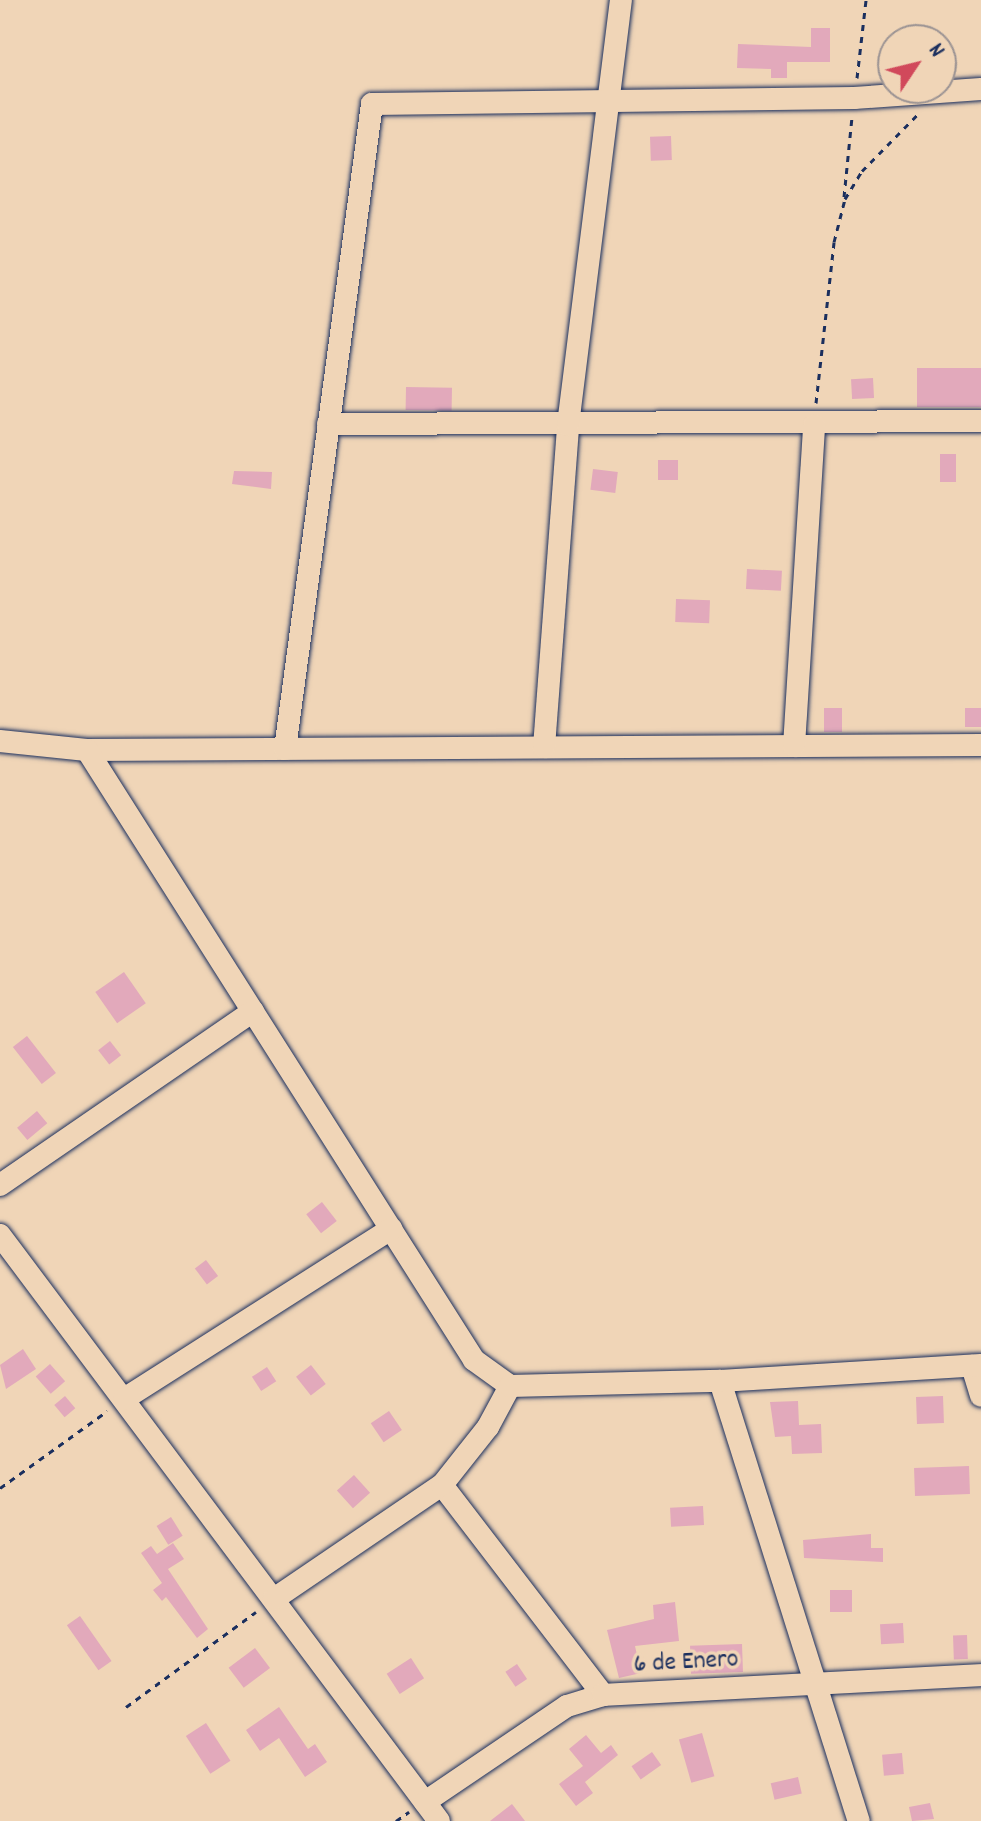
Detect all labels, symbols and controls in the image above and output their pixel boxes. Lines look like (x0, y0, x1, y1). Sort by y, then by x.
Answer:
north arrow (877, 24, 957, 104)
text: N (920, 38, 951, 64)
street label: 6 de Enero (633, 1645, 739, 1681)

